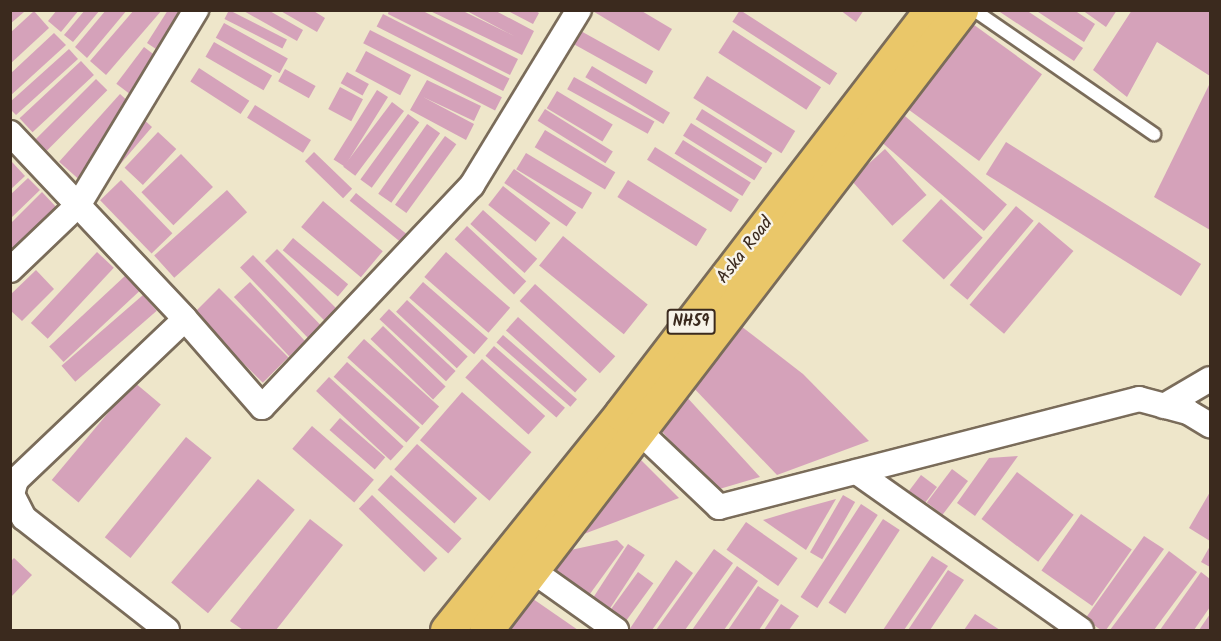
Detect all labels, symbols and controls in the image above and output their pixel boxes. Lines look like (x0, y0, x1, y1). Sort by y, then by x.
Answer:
street label: Aska Road (713, 213, 779, 289)
road number: NH59 (666, 309, 716, 335)

